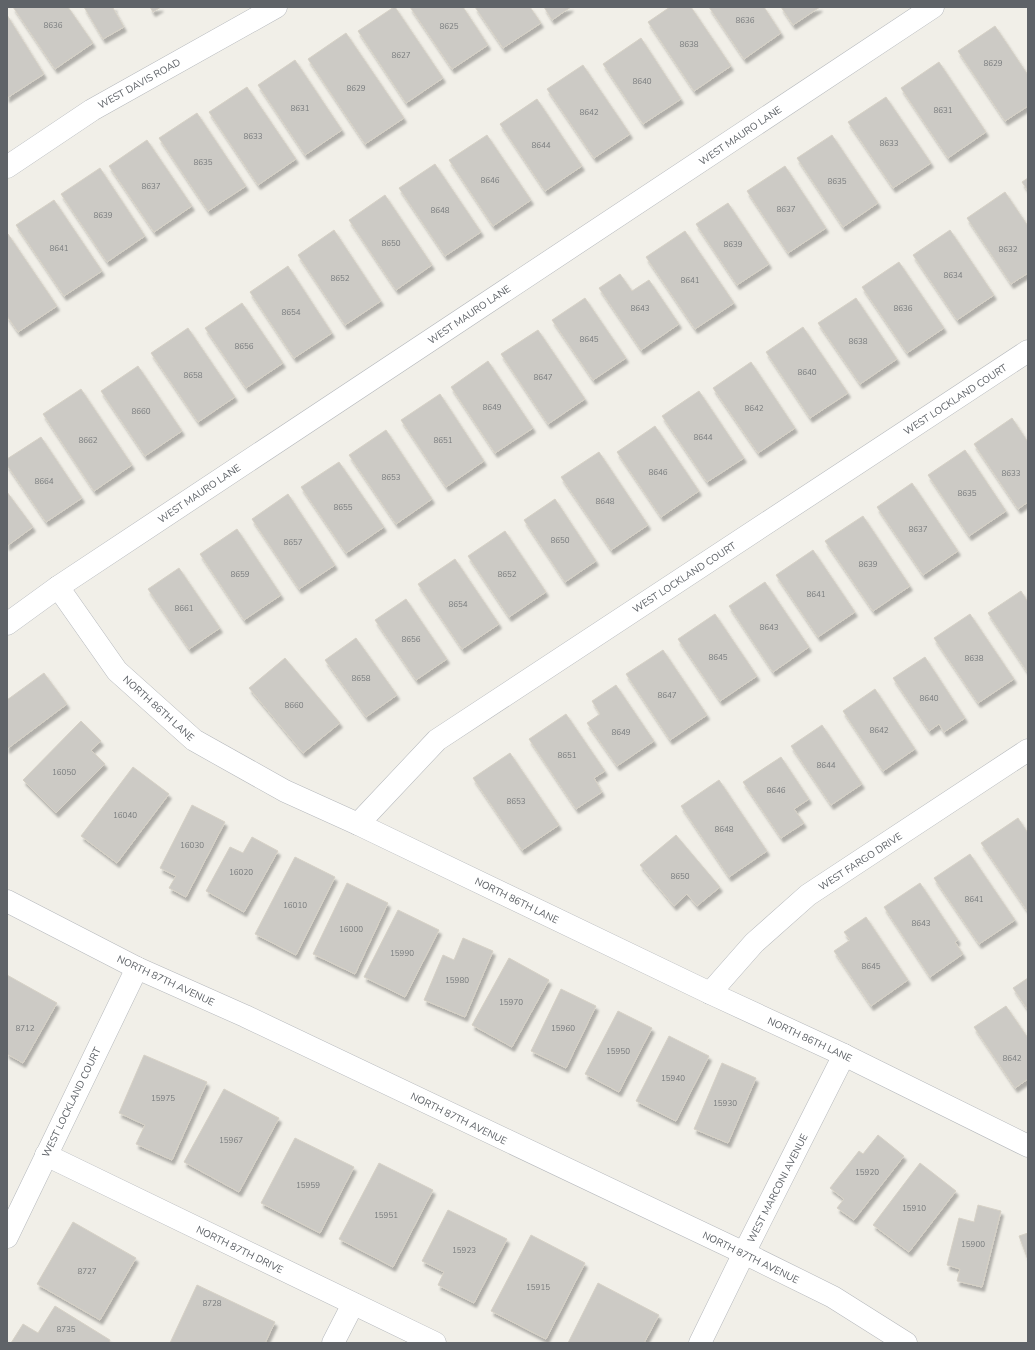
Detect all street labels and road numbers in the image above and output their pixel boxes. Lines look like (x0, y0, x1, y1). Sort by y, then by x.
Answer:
street label: WEST DAVIS ROAD (96, 55, 183, 112)
street label: WEST MAURO LANE (696, 103, 785, 169)
street label: WEST MAURO LANE (425, 282, 514, 348)
street label: WEST LOCKLAND COURT (901, 361, 1010, 439)
street label: WEST MAURO LANE (155, 461, 244, 527)
street label: WEST LOCKLAND COURT (630, 539, 739, 617)
street label: NORTH 86TH LANE (120, 673, 197, 745)
street label: WEST FARGO DRIVE (816, 829, 905, 894)
street label: NORTH 86TH LANE (472, 875, 561, 927)
street label: NORTH 87TH AVENUE (115, 952, 217, 1010)
street label: NORTH 86TH LANE (765, 1014, 854, 1066)
street label: WEST LOCKLAND COURT (39, 1045, 105, 1160)
street label: NORTH 87TH AVENUE (408, 1089, 509, 1148)
street label: WEST MARCONI AVENUE (744, 1131, 812, 1245)
street label: NORTH 87TH DRIVE (194, 1223, 286, 1277)
street label: NORTH 87TH AVENUE (700, 1228, 801, 1287)

